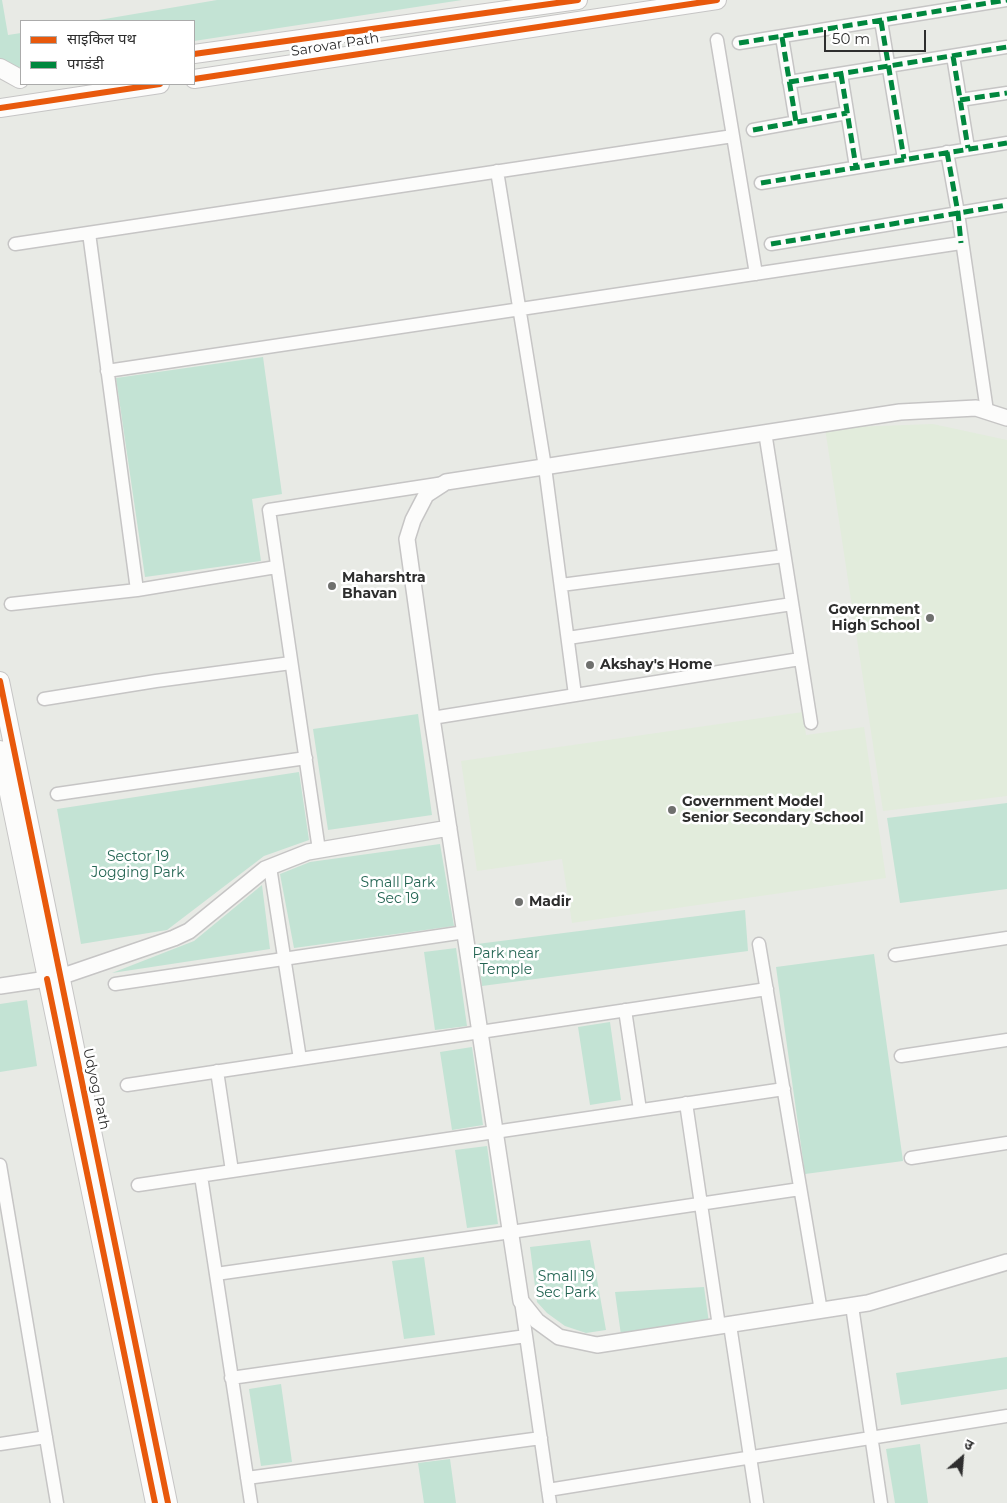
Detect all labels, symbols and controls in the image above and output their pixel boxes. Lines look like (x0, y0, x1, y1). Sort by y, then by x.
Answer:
legend (20, 20, 195, 85)
scale bar (827, 20, 930, 52)
text: साइकिल पथ (67, 29, 136, 48)
text: 50 m (832, 29, 870, 48)
street label: Sarovar Path (290, 30, 380, 60)
text: पगडंडी (67, 54, 104, 73)
place label: Maharshtra Bhavan (342, 570, 426, 602)
marker: Maharshtra Bhavan (326, 580, 338, 592)
place label: Government High School (828, 602, 920, 634)
marker: Government High School (924, 612, 936, 624)
place label: Akshay's Home (600, 657, 712, 673)
marker: Akshay's Home (584, 659, 596, 671)
place label: Government Model Senior Secondary School (682, 794, 864, 826)
marker: Government Model Senior Secondary School (666, 804, 678, 816)
park label: Sector 19 Jogging Park (91, 849, 185, 882)
park label: Small Park Sec 19 (361, 875, 435, 908)
place label: Madir (529, 894, 571, 910)
marker: Madir (513, 896, 525, 908)
park label: Park near Temple (472, 946, 540, 979)
street label: Udyog Path (79, 1047, 113, 1131)
park label: Small 19 Sec Park (536, 1269, 596, 1302)
north arrow (937, 1433, 987, 1483)
text: उ (961, 1435, 977, 1455)

